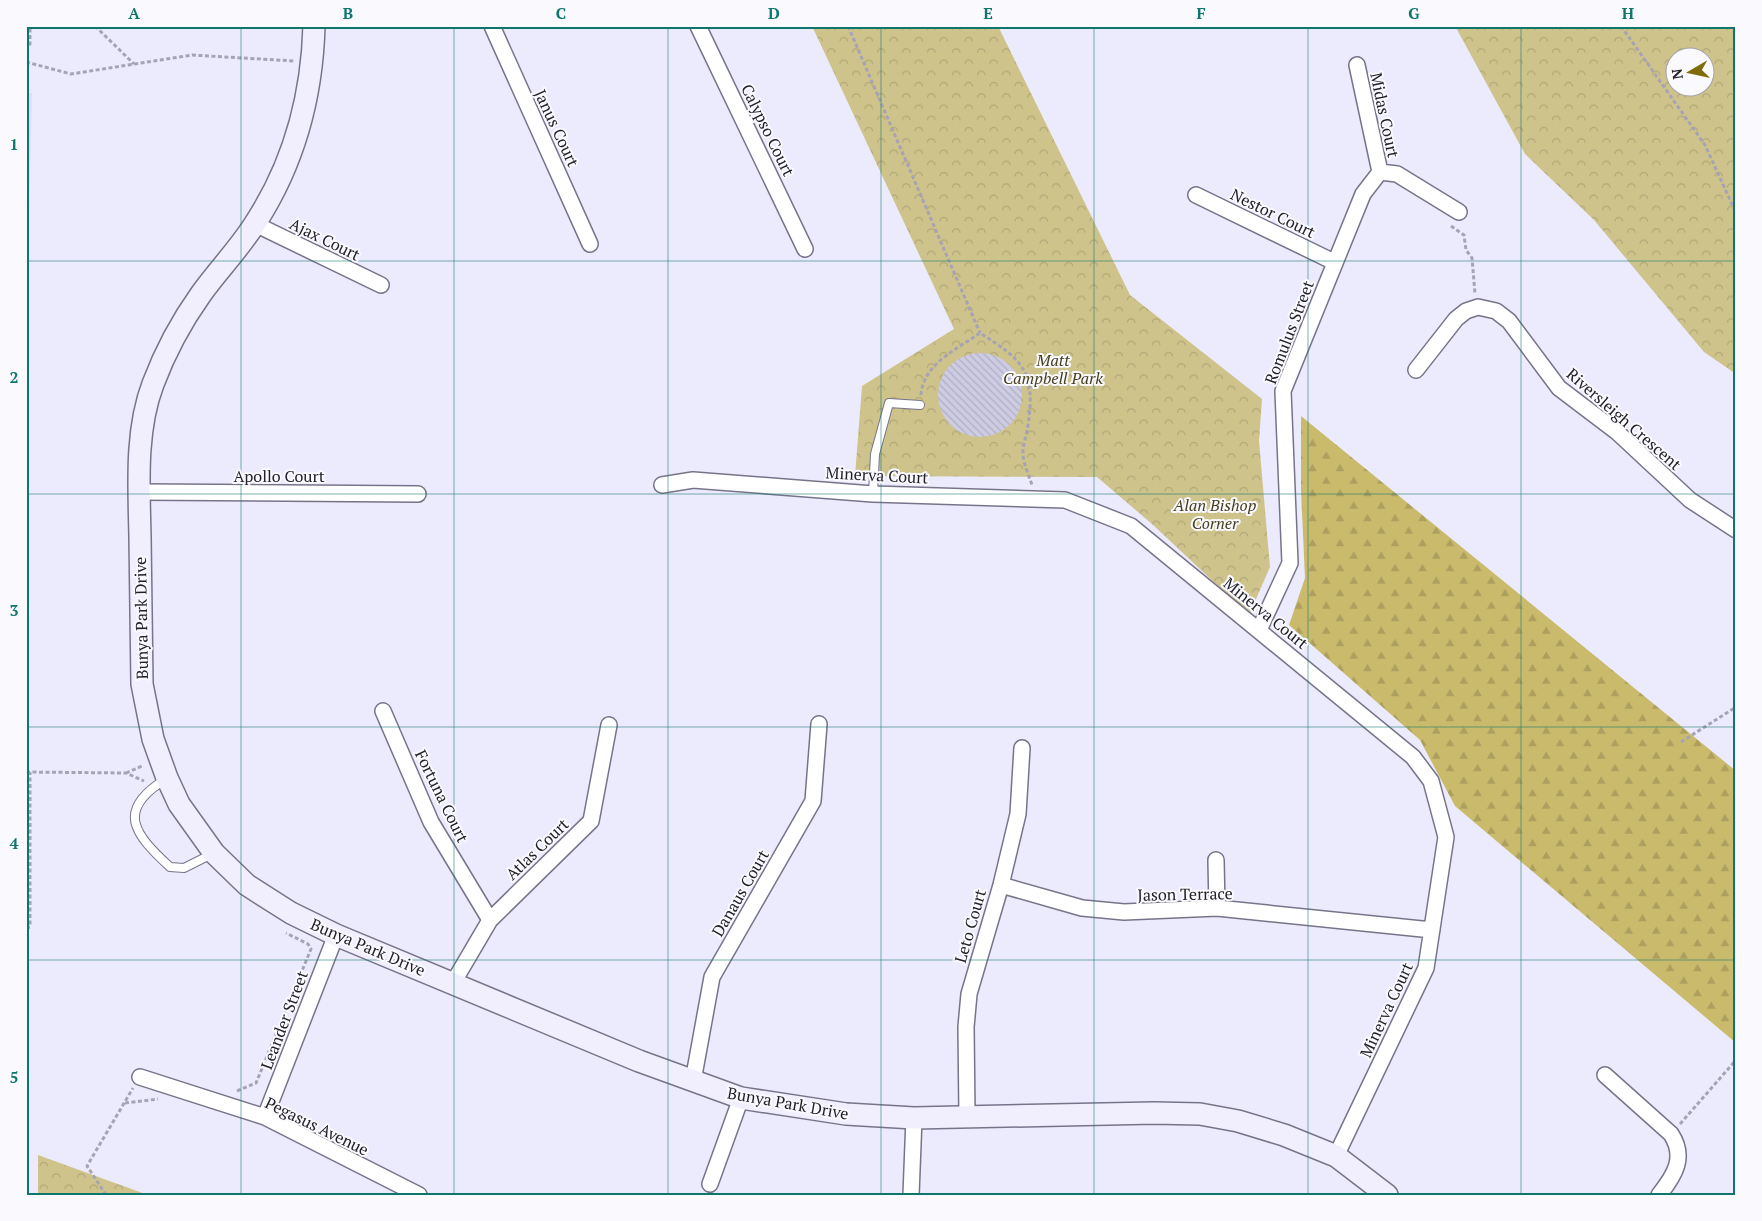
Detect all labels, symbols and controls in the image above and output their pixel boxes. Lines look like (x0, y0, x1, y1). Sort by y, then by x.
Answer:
text: A (128, 2, 140, 24)
text: B (343, 2, 353, 24)
text: C (556, 2, 566, 24)
text: D (768, 2, 780, 24)
text: E (983, 2, 993, 24)
text: F (1196, 2, 1206, 24)
text: G (1408, 2, 1420, 24)
text: H (1622, 2, 1634, 24)
north arrow (1664, 48, 1714, 98)
text: N (1666, 67, 1687, 81)
street label: Midas Court (1365, 70, 1405, 160)
street label: Calypso Court (736, 80, 800, 180)
street label: Janus Court (529, 86, 585, 170)
text: 1 (9, 133, 19, 155)
street label: Nestor Court (1227, 183, 1319, 243)
street label: Ajax Court (286, 212, 364, 266)
street label: Romulus Street (1259, 277, 1319, 387)
park label: Matt Campbell Park (1003, 349, 1103, 389)
street label: Riversleigh Crescent (1562, 363, 1686, 475)
text: 2 (9, 366, 19, 388)
street label: Minerva Court (825, 461, 929, 489)
street label: Apollo Court (233, 465, 325, 487)
park label: Alan Bishop Corner (1173, 494, 1257, 534)
street label: Bunya Park Drive (129, 557, 153, 679)
street label: Minerva Court (1219, 572, 1313, 654)
text: 3 (9, 599, 19, 621)
street label: Fortuna Court (410, 746, 474, 846)
street label: Atlas Court (501, 813, 573, 885)
text: 4 (9, 832, 19, 854)
street label: Danaus Court (706, 845, 774, 941)
street label: Jason Terrace (1137, 882, 1233, 906)
street label: Leto Court (949, 887, 991, 965)
street label: Bunya Park Drive (307, 913, 429, 981)
street label: Minerva Court (1354, 959, 1418, 1061)
street label: Leander Street (255, 967, 313, 1073)
text: 5 (9, 1066, 19, 1088)
street label: Bunya Park Drive (726, 1082, 850, 1124)
street label: Pegasus Avenue (262, 1091, 372, 1161)

